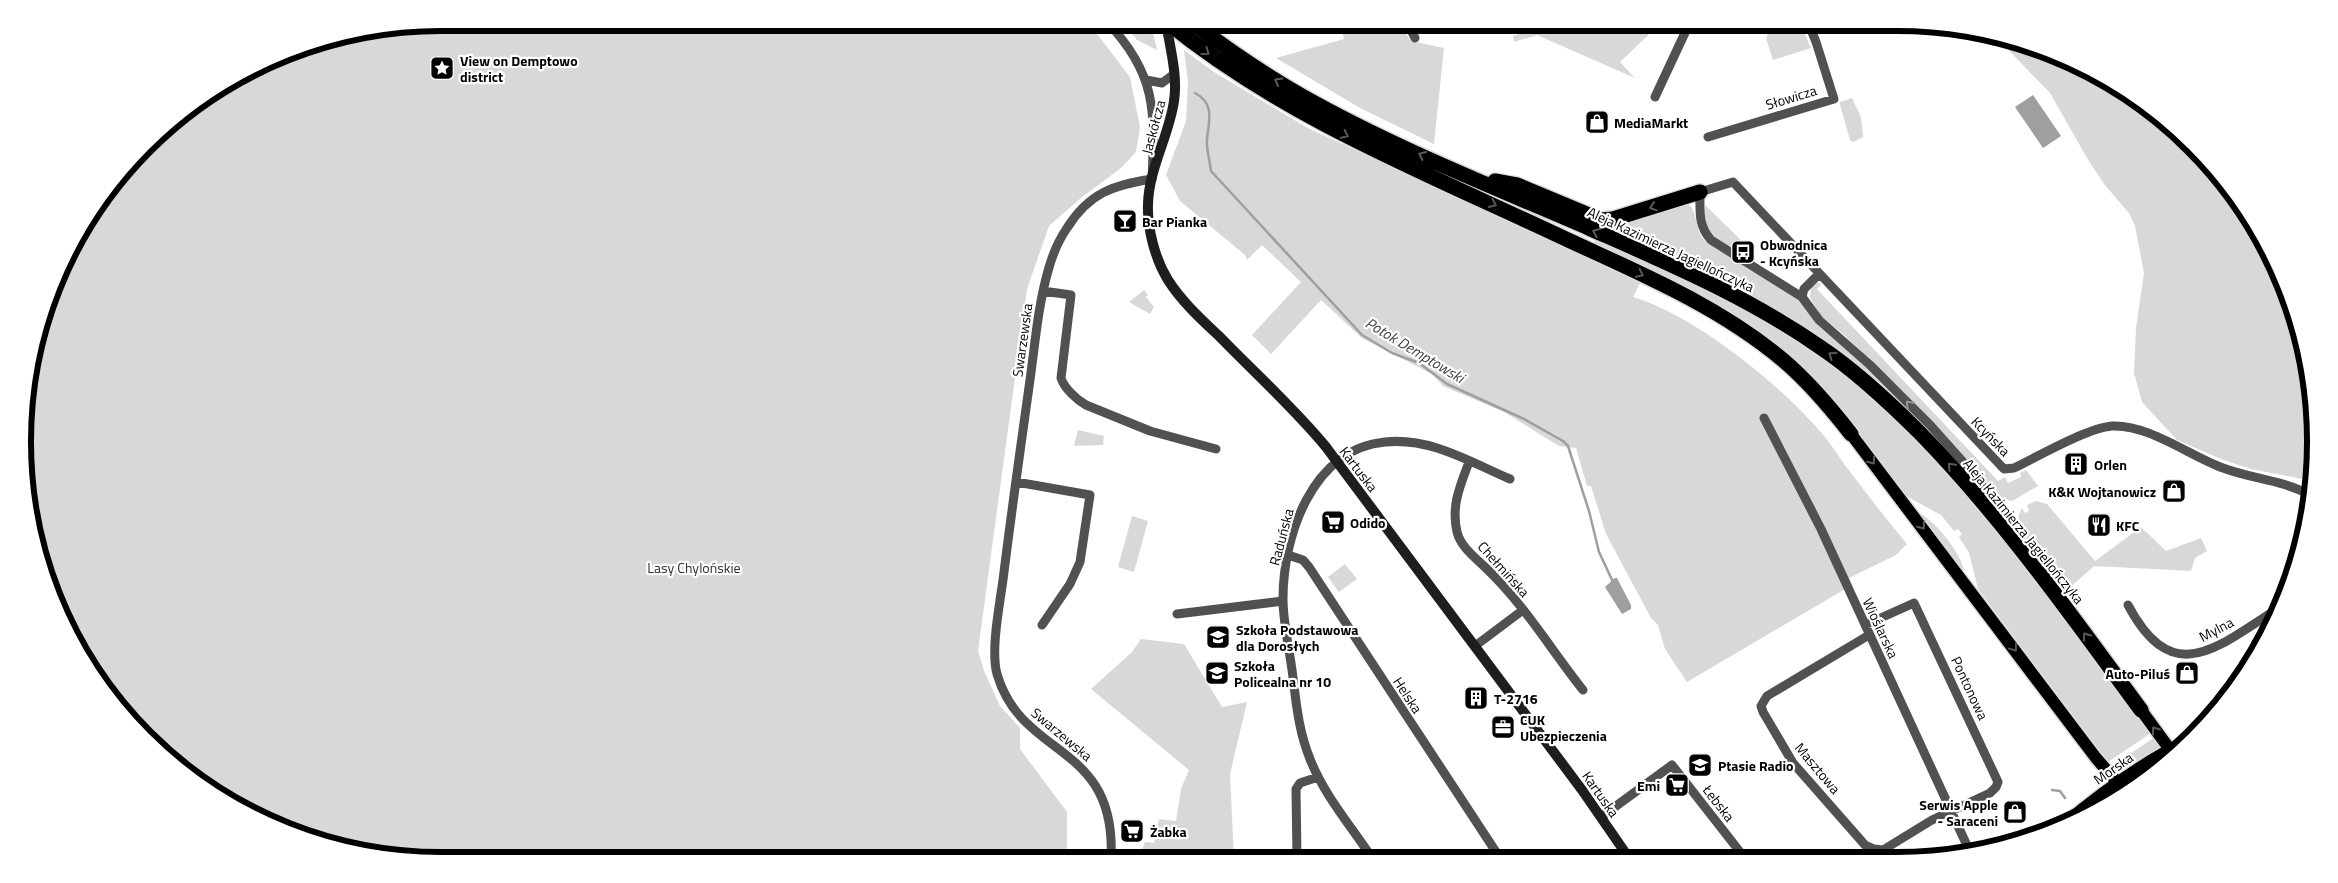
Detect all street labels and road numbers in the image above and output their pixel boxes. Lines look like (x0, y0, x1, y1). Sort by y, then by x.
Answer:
street label: Słowicza (1763, 79, 1819, 115)
street label: Jaskółcza (1136, 98, 1170, 156)
street label: Aleja Kazimierza Jagiellończyka (1584, 201, 1758, 297)
street label: Swarzewska (1006, 302, 1038, 378)
street label: Kcyńska (1967, 411, 2015, 461)
street label: Kartuska (1335, 442, 1383, 496)
street label: Aleja Kazimierza Jagiellończyka (1959, 454, 2089, 608)
street label: Raduńska (1263, 506, 1299, 568)
street label: Chełmińska (1473, 536, 1535, 602)
street label: Wioślarska (1858, 594, 1904, 662)
street label: Mylna (2195, 611, 2237, 647)
street label: Pontonowa (1946, 653, 1994, 723)
street label: Helska (1388, 673, 1428, 717)
street label: Swarzewska (1027, 702, 1097, 766)
street label: Masztowa (1790, 738, 1846, 798)
street label: Morska (2089, 747, 2137, 789)
street label: Kartuska (1577, 767, 1625, 821)
street label: Łebska (1697, 779, 1740, 826)

